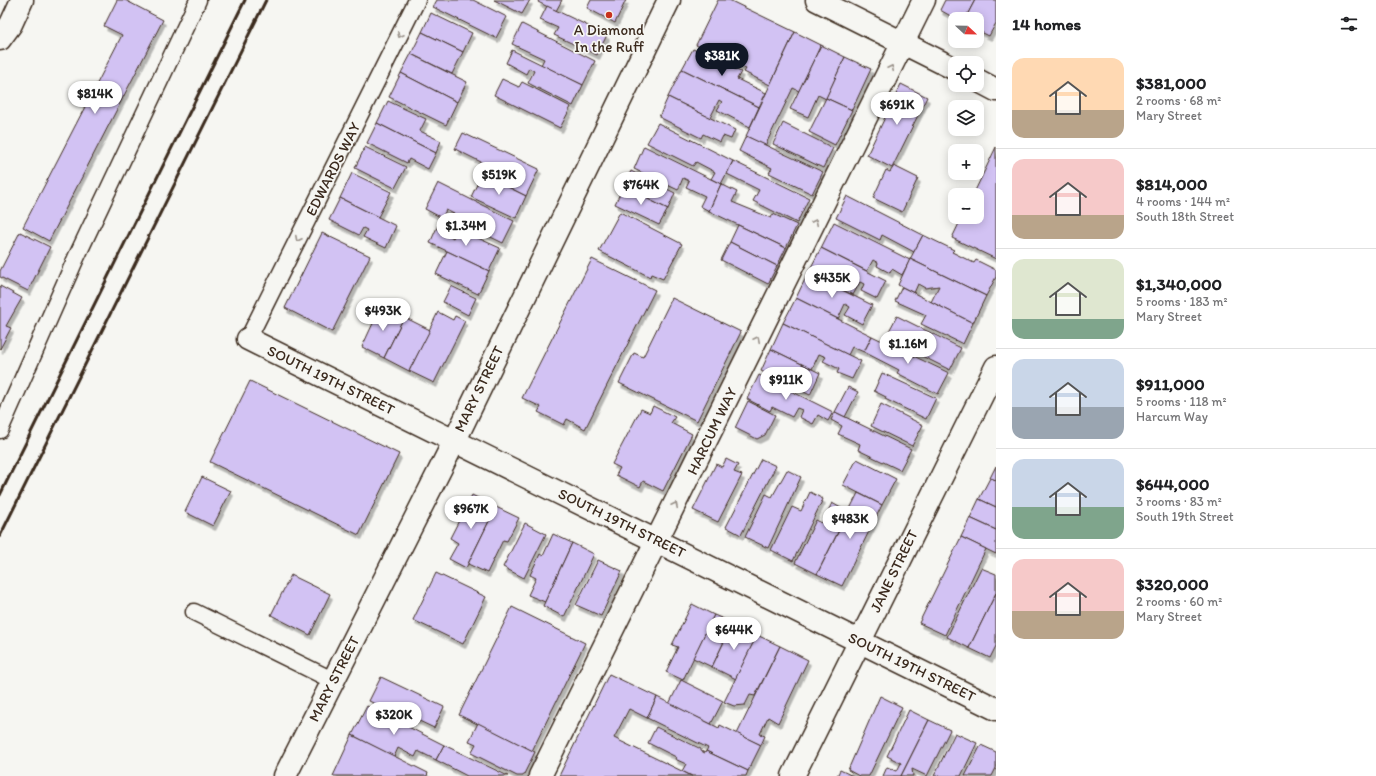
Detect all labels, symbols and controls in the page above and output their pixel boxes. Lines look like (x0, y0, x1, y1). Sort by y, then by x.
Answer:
marker: A Diamond In the Ruff (604, 10, 614, 20)
north arrow (948, 12, 984, 48)
map controls (948, 12, 984, 224)
icon: filters (1338, 13, 1360, 35)
text: 14 homes (1012, 14, 1081, 34)
place label: A Diamond In the Ruff (574, 21, 644, 56)
one-way arrow (397, 31, 405, 38)
pin: $381K (694, 43, 750, 77)
text: $381K (704, 48, 740, 63)
button: locate (948, 56, 984, 92)
one-way arrow (886, 64, 894, 72)
text: $381,000 (1136, 73, 1207, 93)
icon: home (1044, 74, 1092, 122)
pin: $814K (67, 81, 123, 115)
text: $814K (77, 86, 113, 101)
pin: $691K (869, 92, 925, 126)
text: 2 rooms · 68 m² (1136, 93, 1221, 108)
text: $691K (880, 97, 914, 112)
button: layers (948, 100, 984, 136)
text: Mary Street (1136, 108, 1202, 123)
street label: EDWARDS WAY (302, 119, 365, 219)
button: + (948, 144, 984, 180)
pin: $519K (471, 162, 527, 196)
text: $519K (482, 167, 516, 182)
pin: $764K (613, 172, 669, 206)
text: $814,000 (1136, 174, 1208, 194)
icon: home (1044, 175, 1092, 223)
text: $764K (623, 177, 659, 192)
button: − (948, 188, 984, 224)
text: 4 rooms · 144 m² (1136, 194, 1230, 209)
text: South 18th Street (1136, 209, 1234, 224)
pin: $1.34M (433, 213, 499, 247)
text: $1.34M (446, 218, 486, 233)
one-way arrow (810, 219, 818, 226)
one-way arrow (295, 234, 303, 242)
pin: $435K (804, 265, 860, 299)
text: $435K (814, 270, 850, 285)
text: $1,340,000 (1136, 274, 1222, 294)
icon: home (1044, 275, 1092, 323)
text: 5 rooms · 183 m² (1136, 294, 1228, 309)
pin: $493K (355, 298, 411, 332)
text: $493K (365, 303, 401, 318)
text: Mary Street (1136, 309, 1202, 324)
pin: $1.16M (875, 331, 941, 365)
one-way arrow (752, 335, 760, 343)
text: $1.16M (889, 336, 927, 351)
street label: SOUTH 19TH STREET (264, 341, 398, 419)
street label: MARY STREET (450, 342, 508, 435)
pin: $911K (758, 367, 814, 401)
text: $911K (769, 372, 803, 387)
text: $911,000 (1136, 374, 1205, 394)
icon: home (1044, 375, 1092, 423)
street label: HARCUM WAY (683, 384, 741, 478)
text: 5 rooms · 118 m² (1136, 394, 1227, 409)
text: Harcum Way (1136, 409, 1208, 424)
text: $644,000 (1136, 474, 1210, 494)
icon: home (1044, 475, 1092, 523)
street label: SOUTH 19TH STREET (555, 484, 689, 562)
text: 3 rooms · 83 m² (1136, 494, 1222, 509)
pin: $967K (443, 496, 499, 530)
text: $967K (453, 501, 489, 516)
one-way arrow (670, 502, 678, 510)
pin: $483K (822, 506, 878, 540)
text: South 19th Street (1136, 509, 1234, 524)
text: $483K (832, 511, 868, 526)
street label: JANE STREET (866, 526, 922, 615)
text: $320,000 (1136, 574, 1209, 594)
icon: home (1044, 575, 1092, 623)
text: 2 rooms · 60 m² (1136, 594, 1222, 609)
text: Mary Street (1136, 609, 1202, 624)
pin: $644K (706, 617, 762, 651)
text: $644K (715, 622, 753, 637)
street label: SOUTH 19TH STREET (845, 628, 979, 706)
street label: MARY STREET (305, 633, 364, 725)
pin: $320K (366, 702, 422, 736)
text: $320K (376, 707, 412, 722)

